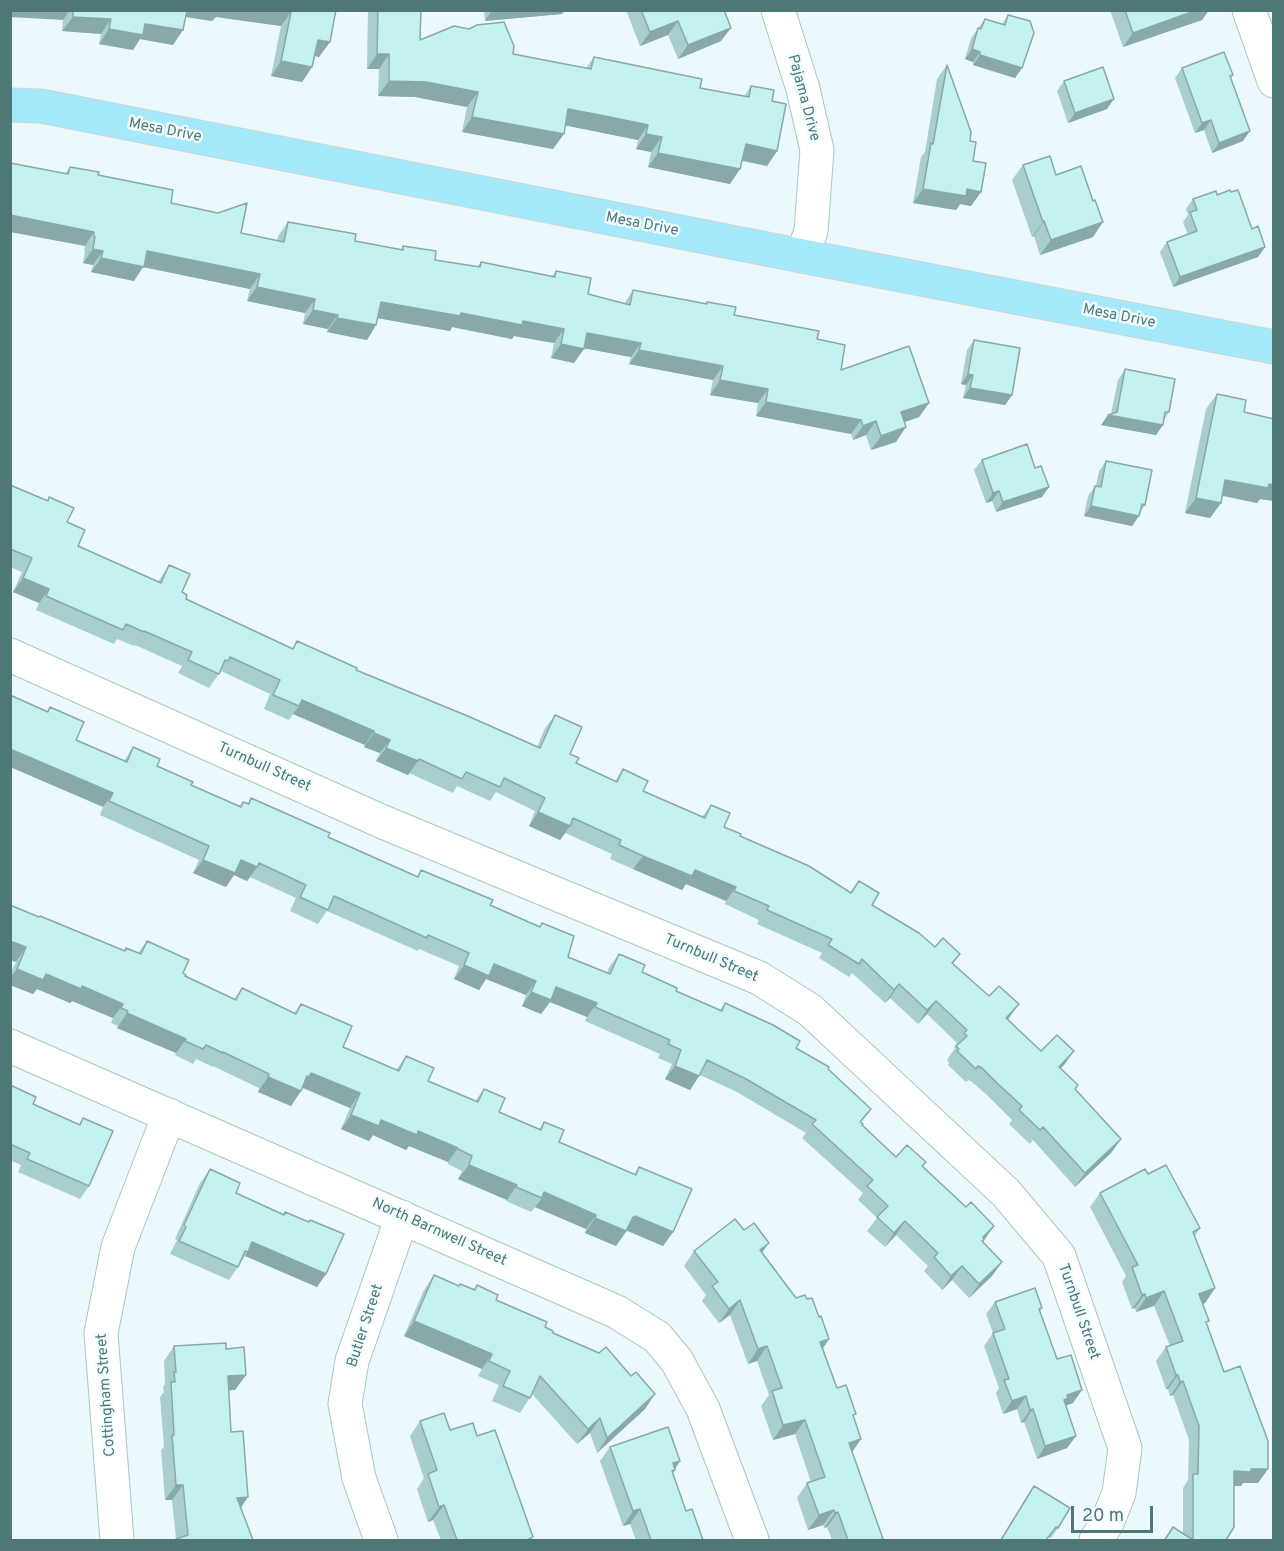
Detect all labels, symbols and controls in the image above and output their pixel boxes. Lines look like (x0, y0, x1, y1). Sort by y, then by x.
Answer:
street label: Pajama Drive (783, 53, 823, 143)
street label: Mesa Drive (127, 115, 203, 147)
street label: Mesa Drive (604, 209, 680, 241)
street label: Mesa Drive (1081, 301, 1157, 333)
street label: Turnbull Street (214, 739, 314, 797)
street label: Turnbull Street (661, 931, 761, 987)
street label: North Barnwell Street (369, 1195, 509, 1271)
street label: Turnbull Street (1053, 1262, 1103, 1362)
street label: Butler Street (344, 1282, 388, 1370)
street label: Cottingham Street (94, 1333, 120, 1457)
scale bar (1074, 1494, 1156, 1532)
text: 20 m (1082, 1505, 1124, 1528)

